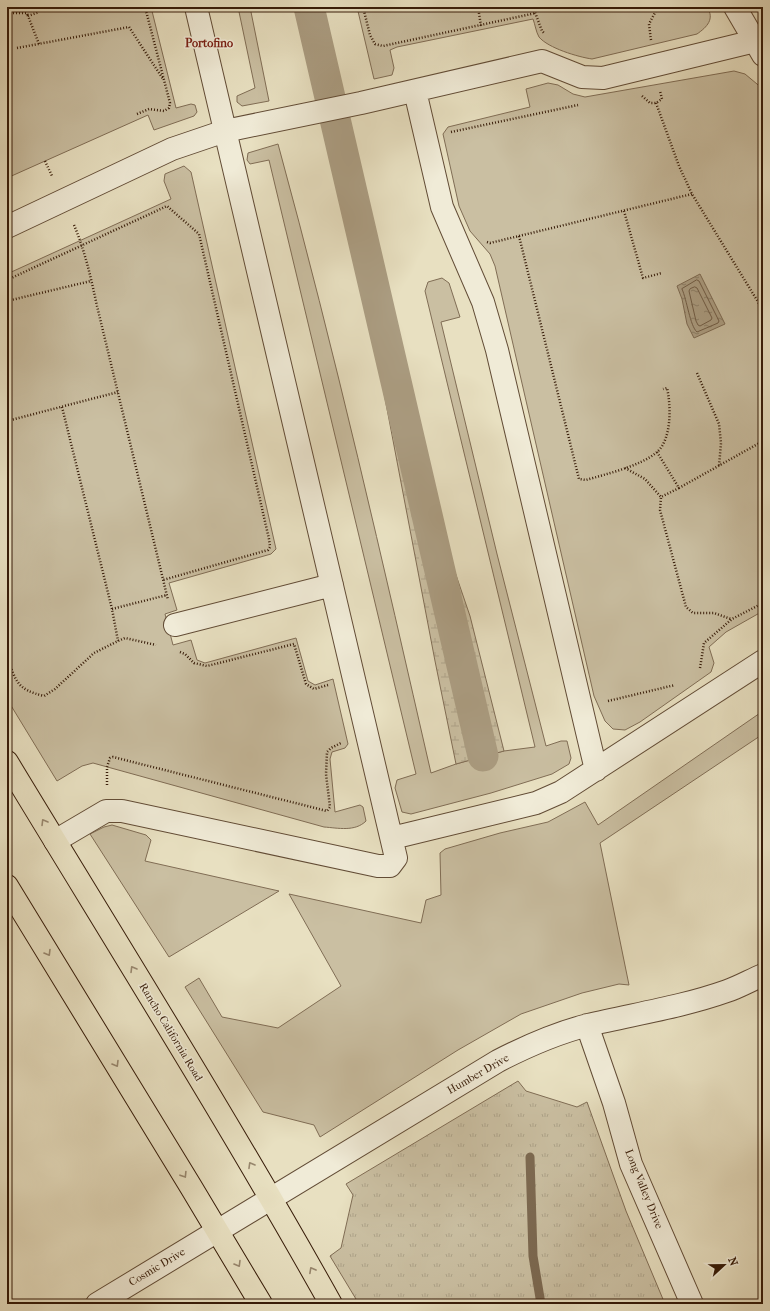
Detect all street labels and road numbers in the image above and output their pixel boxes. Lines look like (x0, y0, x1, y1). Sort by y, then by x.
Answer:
street label: Rancho California Road (136, 980, 206, 1084)
street label: Humber Drive (445, 1051, 512, 1097)
street label: Long Valley Drive (622, 1147, 666, 1231)
street label: Cosmic Drive (126, 1245, 188, 1289)

